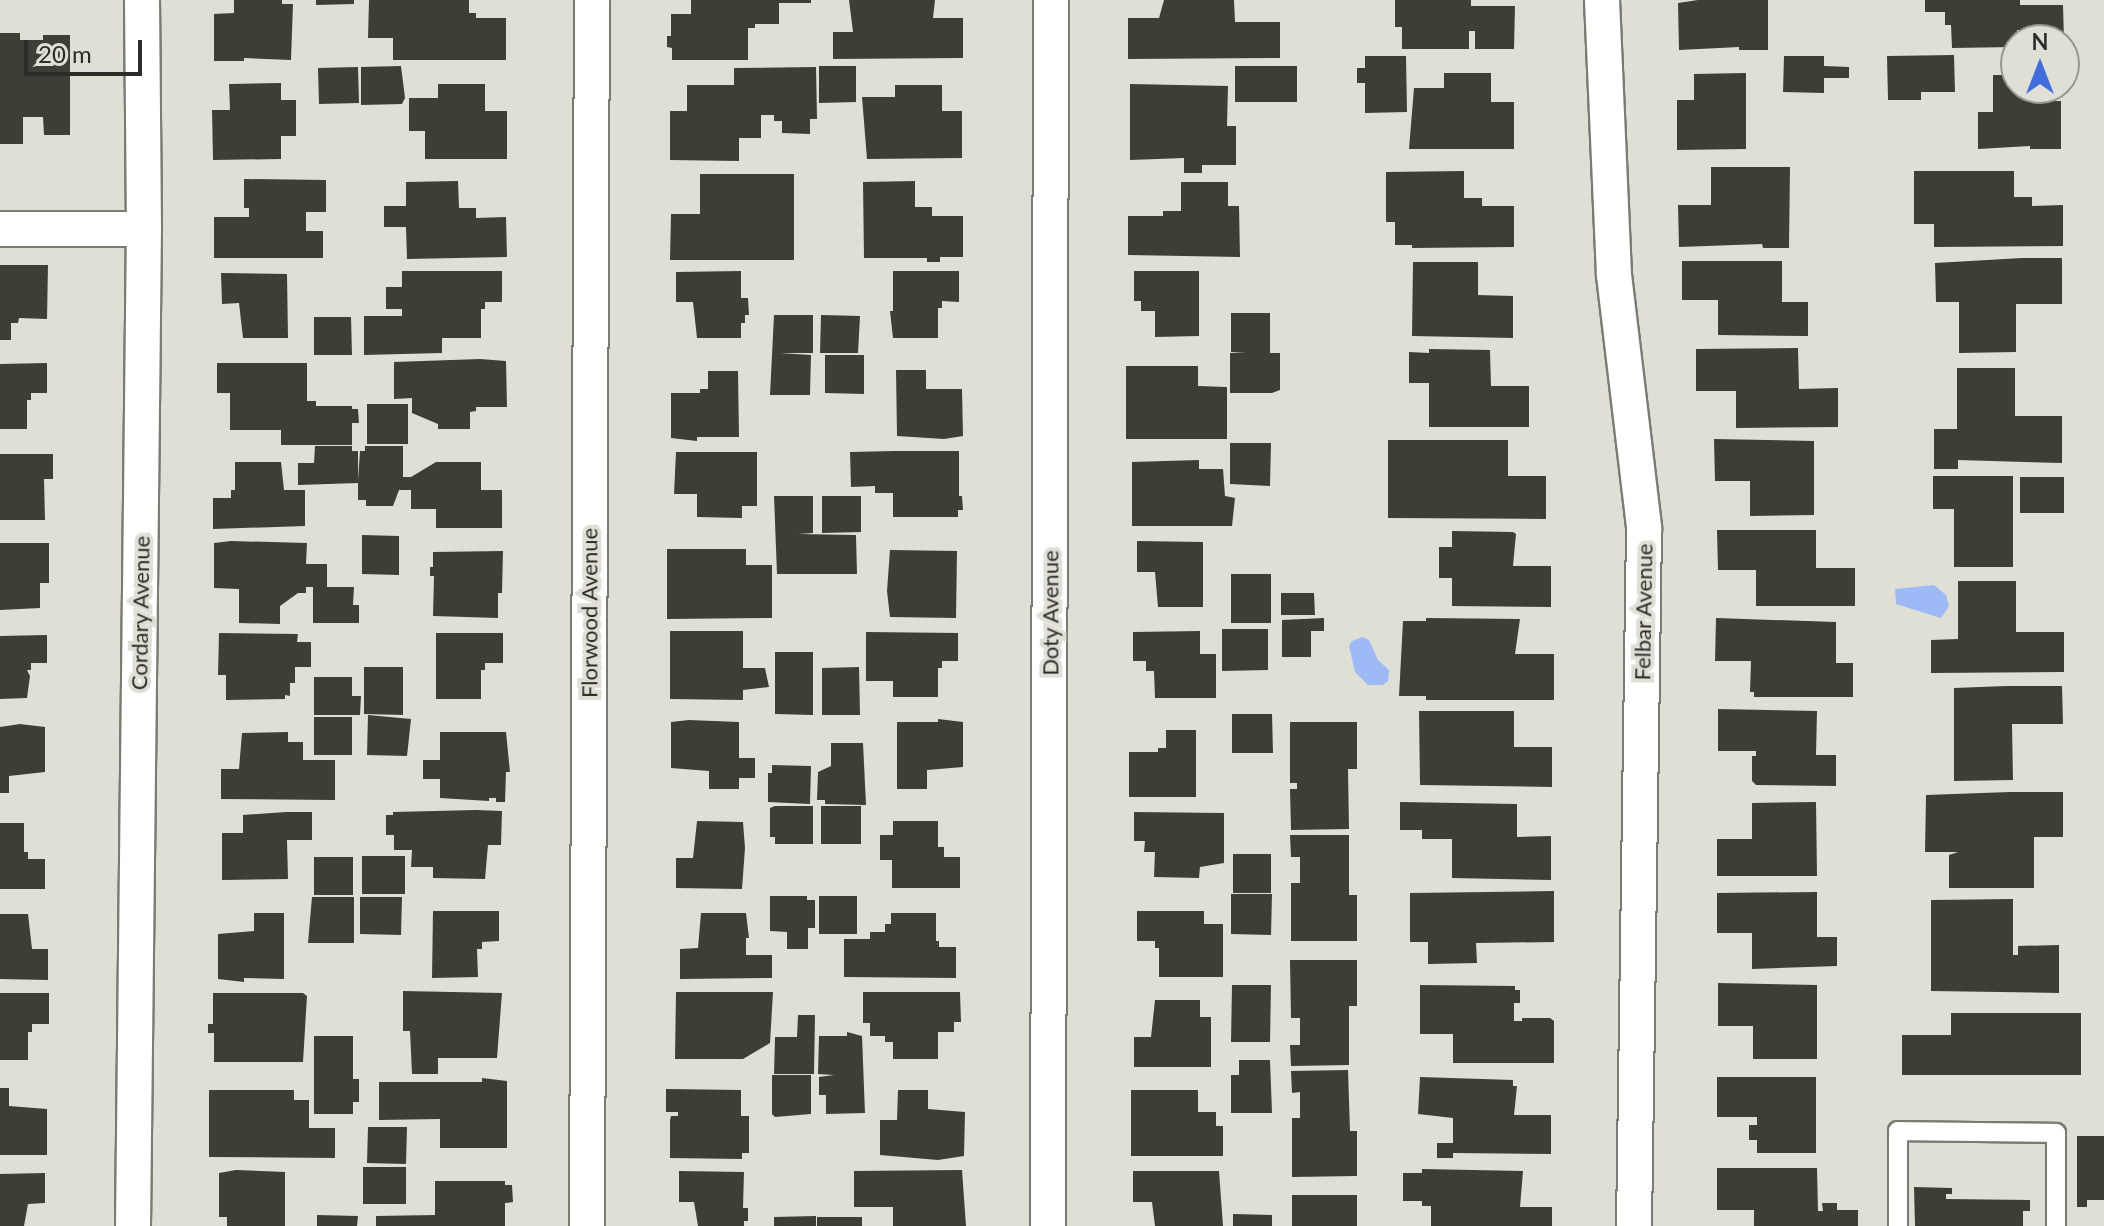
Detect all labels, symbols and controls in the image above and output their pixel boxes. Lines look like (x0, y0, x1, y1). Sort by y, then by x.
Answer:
scale bar (28, 24, 146, 74)
north arrow (2000, 24, 2080, 104)
text: N (2032, 28, 2048, 55)
text: 20 m (38, 39, 92, 68)
street label: Florwood Avenue (576, 528, 602, 698)
street label: Cordary Avenue (125, 535, 155, 691)
street label: Felbar Avenue (1629, 543, 1657, 681)
street label: Doty Avenue (1037, 550, 1063, 676)

